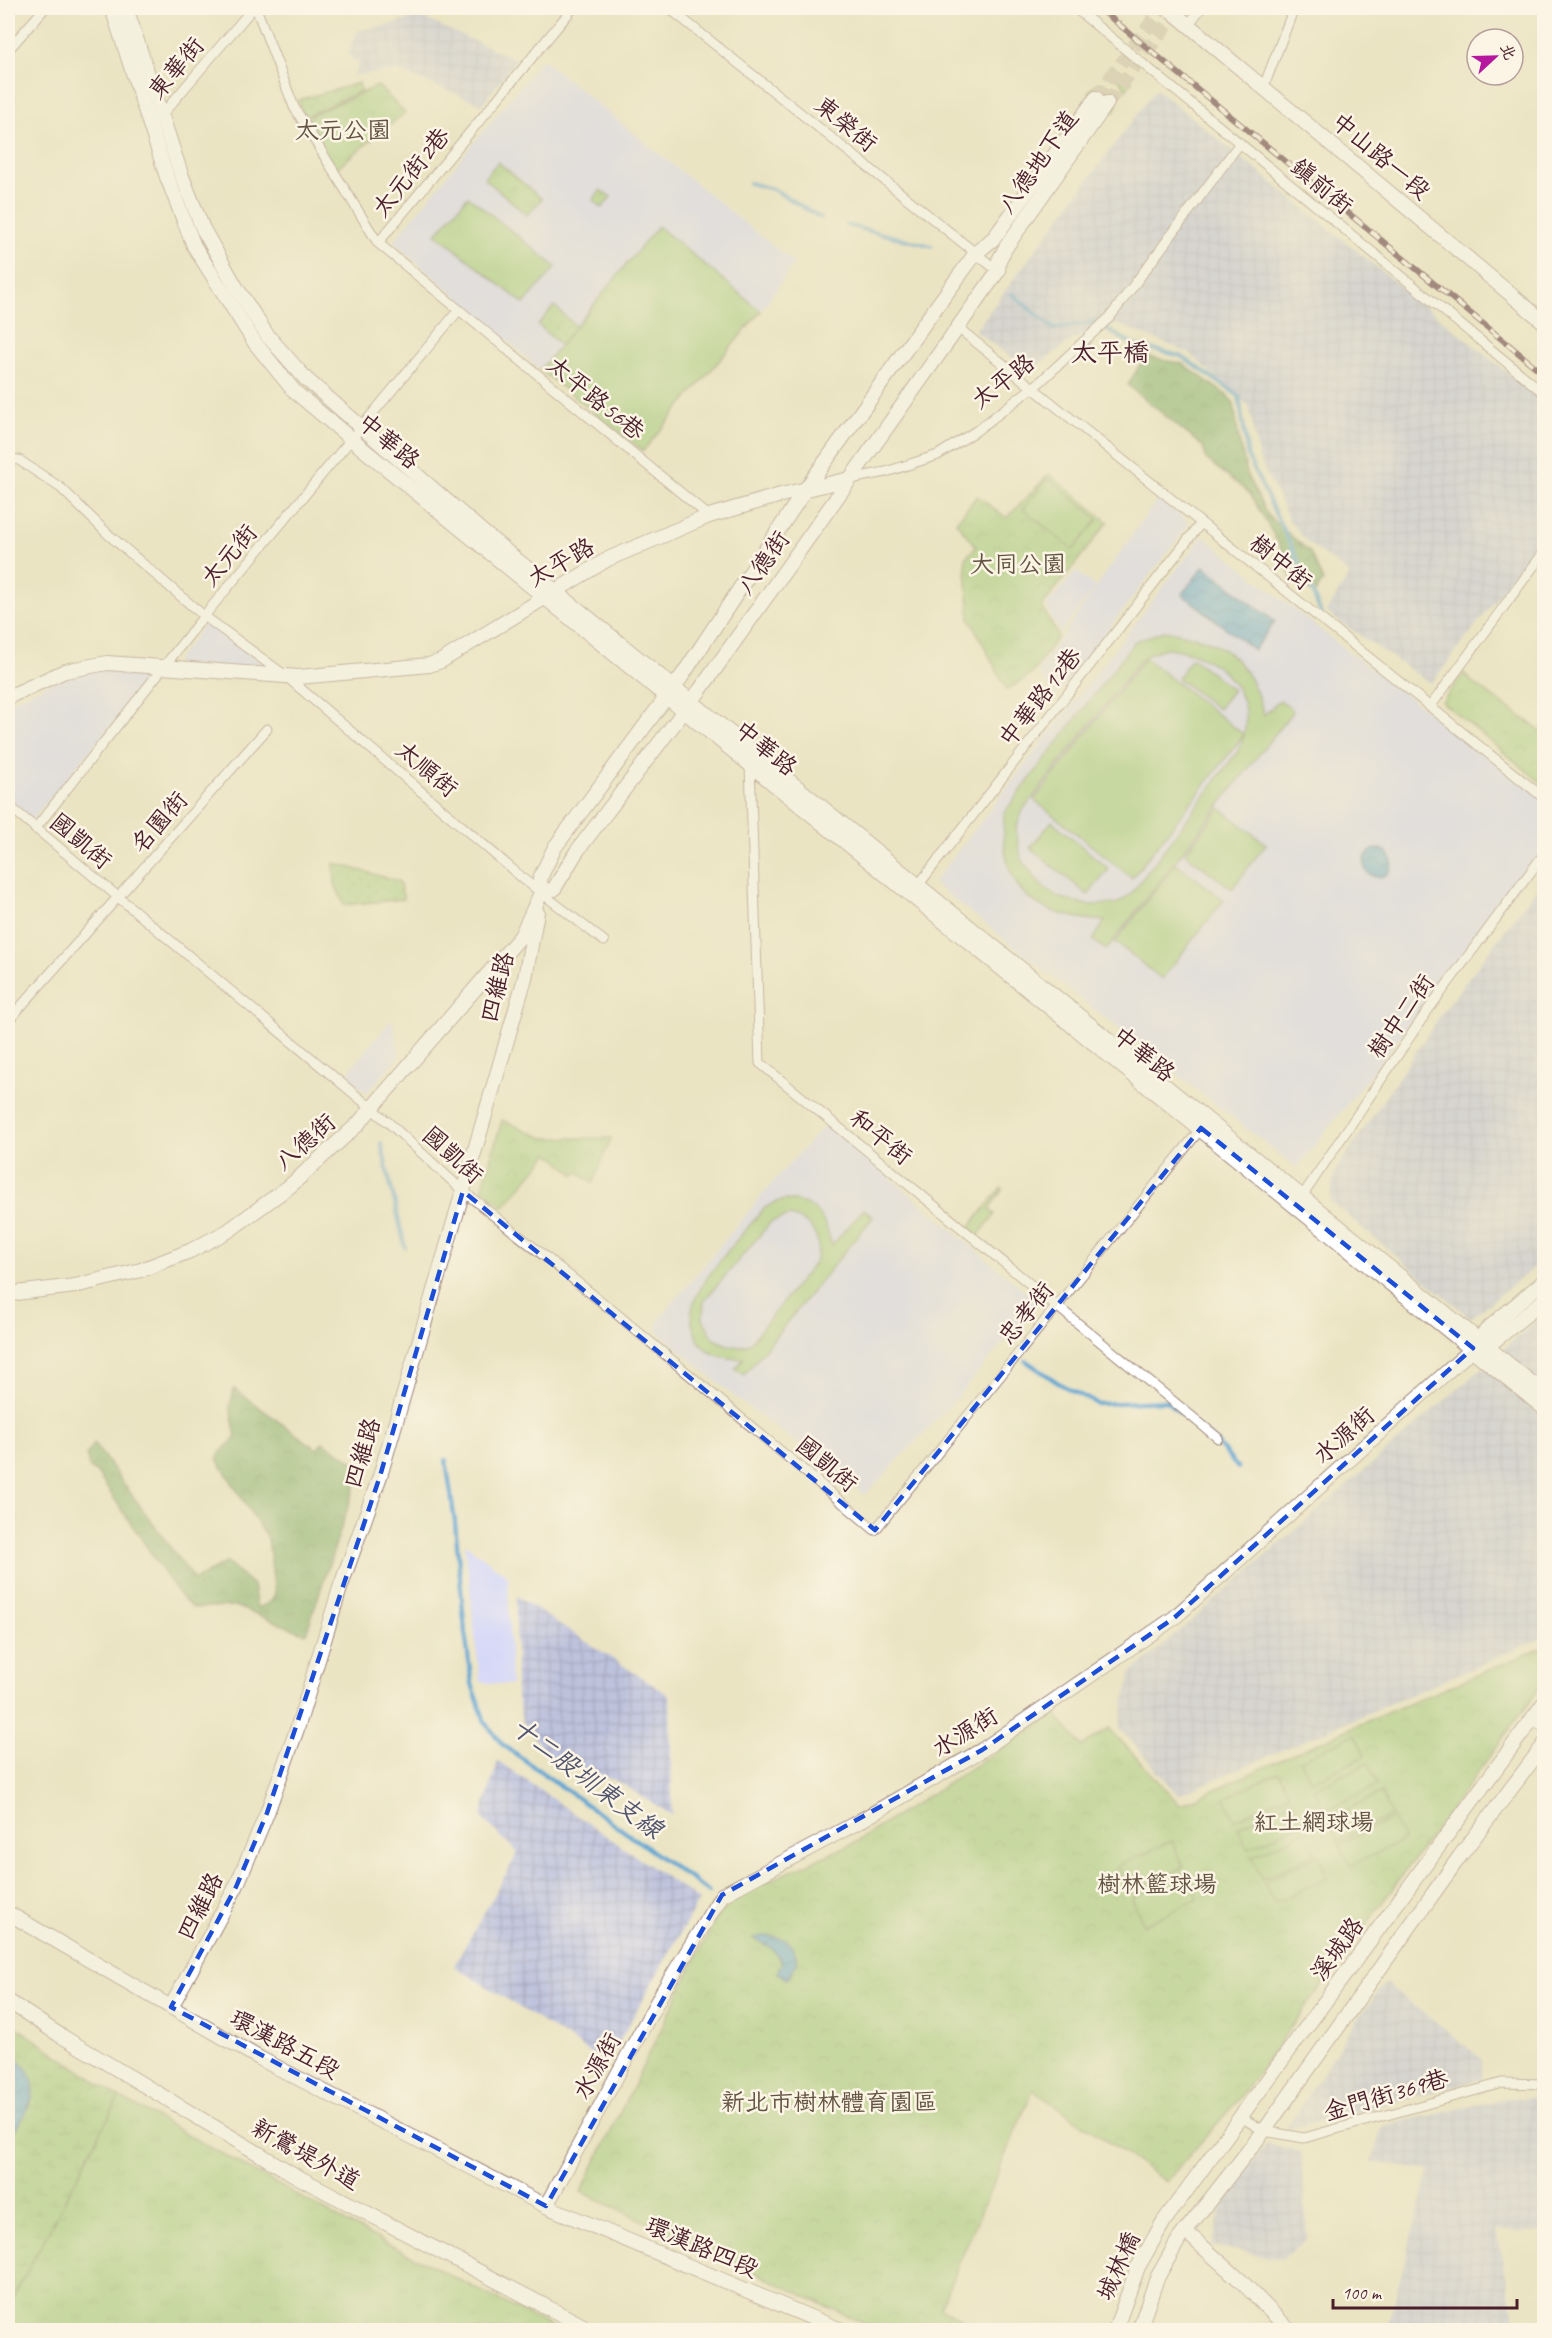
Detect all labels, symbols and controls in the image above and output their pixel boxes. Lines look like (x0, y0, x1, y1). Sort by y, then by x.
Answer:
north arrow (1465, 27, 1525, 87)
street label: 東華街 (141, 31, 211, 105)
text: 北 (1496, 41, 1520, 63)
street label: 東榮街 (809, 90, 883, 158)
street label: 八德地下道 (991, 104, 1085, 220)
street label: 中山路一段 (1325, 106, 1437, 206)
park label: 太元公園 (295, 115, 391, 145)
street label: 太元街2巷 (366, 121, 456, 223)
street label: 鎮前街 (1285, 151, 1359, 221)
district label: 太平橋 (1071, 336, 1149, 369)
street label: 太平路 (965, 347, 1041, 415)
street label: 太平路56巷 (541, 349, 651, 447)
street label: 中華路 (352, 406, 426, 476)
street label: 太元街 (194, 518, 264, 592)
street label: 八德街 (730, 525, 796, 601)
street label: 樹中街 (1244, 528, 1318, 596)
street label: 太平路 (522, 531, 600, 593)
park label: 大同公園 (970, 549, 1066, 579)
street label: 中華路12巷 (992, 641, 1088, 753)
street label: 中華路 (729, 714, 803, 782)
street label: 太順街 (390, 734, 464, 804)
street label: 名園街 (124, 785, 194, 859)
street label: 國凱街 (44, 806, 118, 876)
street label: 四維路 (474, 948, 520, 1026)
street label: 樹中二街 (1361, 968, 1441, 1064)
street label: 中華路 (1107, 1020, 1181, 1088)
street label: 和平街 (844, 1103, 918, 1171)
street label: 八德街 (268, 1107, 342, 1177)
street label: 國凱街 (416, 1120, 490, 1190)
street label: 忠孝街 (992, 1276, 1060, 1350)
street label: 水源街 (1307, 1400, 1381, 1470)
street label: 四維路 (337, 1414, 387, 1492)
street label: 國凱街 (790, 1429, 864, 1499)
street label: 水源街 (927, 1700, 1003, 1764)
water label: 十二股圳東支線 (504, 1710, 671, 1847)
park label: 紅土網球場 (1254, 1807, 1374, 1837)
street label: 四維路 (170, 1867, 230, 1945)
park label: 樹林籃球場 (1097, 1869, 1217, 1899)
street label: 溪城路 (1304, 1911, 1370, 1987)
street label: 環漢路五段 (225, 2003, 345, 2085)
street label: 水源街 (566, 2027, 628, 2105)
street label: 金門街369巷 (1320, 2063, 1452, 2127)
park label: 新北市樹林體育園區 (721, 2087, 937, 2117)
street label: 新鶯堤外道 (246, 2112, 366, 2196)
street label: 環漢路四段 (641, 2210, 763, 2284)
street label: 城林橋 (1090, 2227, 1146, 2305)
scale bar (1333, 2272, 1518, 2310)
text: 100 m (1342, 2282, 1383, 2304)

